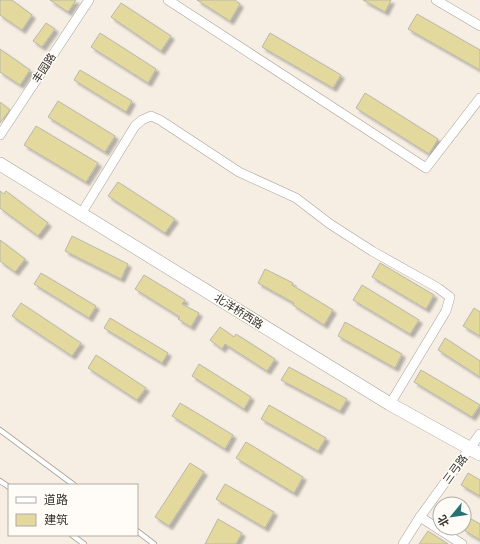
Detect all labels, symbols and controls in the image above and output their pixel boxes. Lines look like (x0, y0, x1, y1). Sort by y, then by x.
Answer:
street label: 丰园路 (30, 51, 59, 86)
street label: 北洋桥西路 (212, 291, 266, 332)
street label: 三弓路 (440, 452, 470, 486)
legend (8, 484, 138, 536)
text: 道路 (44, 493, 68, 508)
north arrow (432, 496, 472, 536)
text: 建筑 (44, 513, 68, 528)
text: 北 (435, 513, 452, 529)

